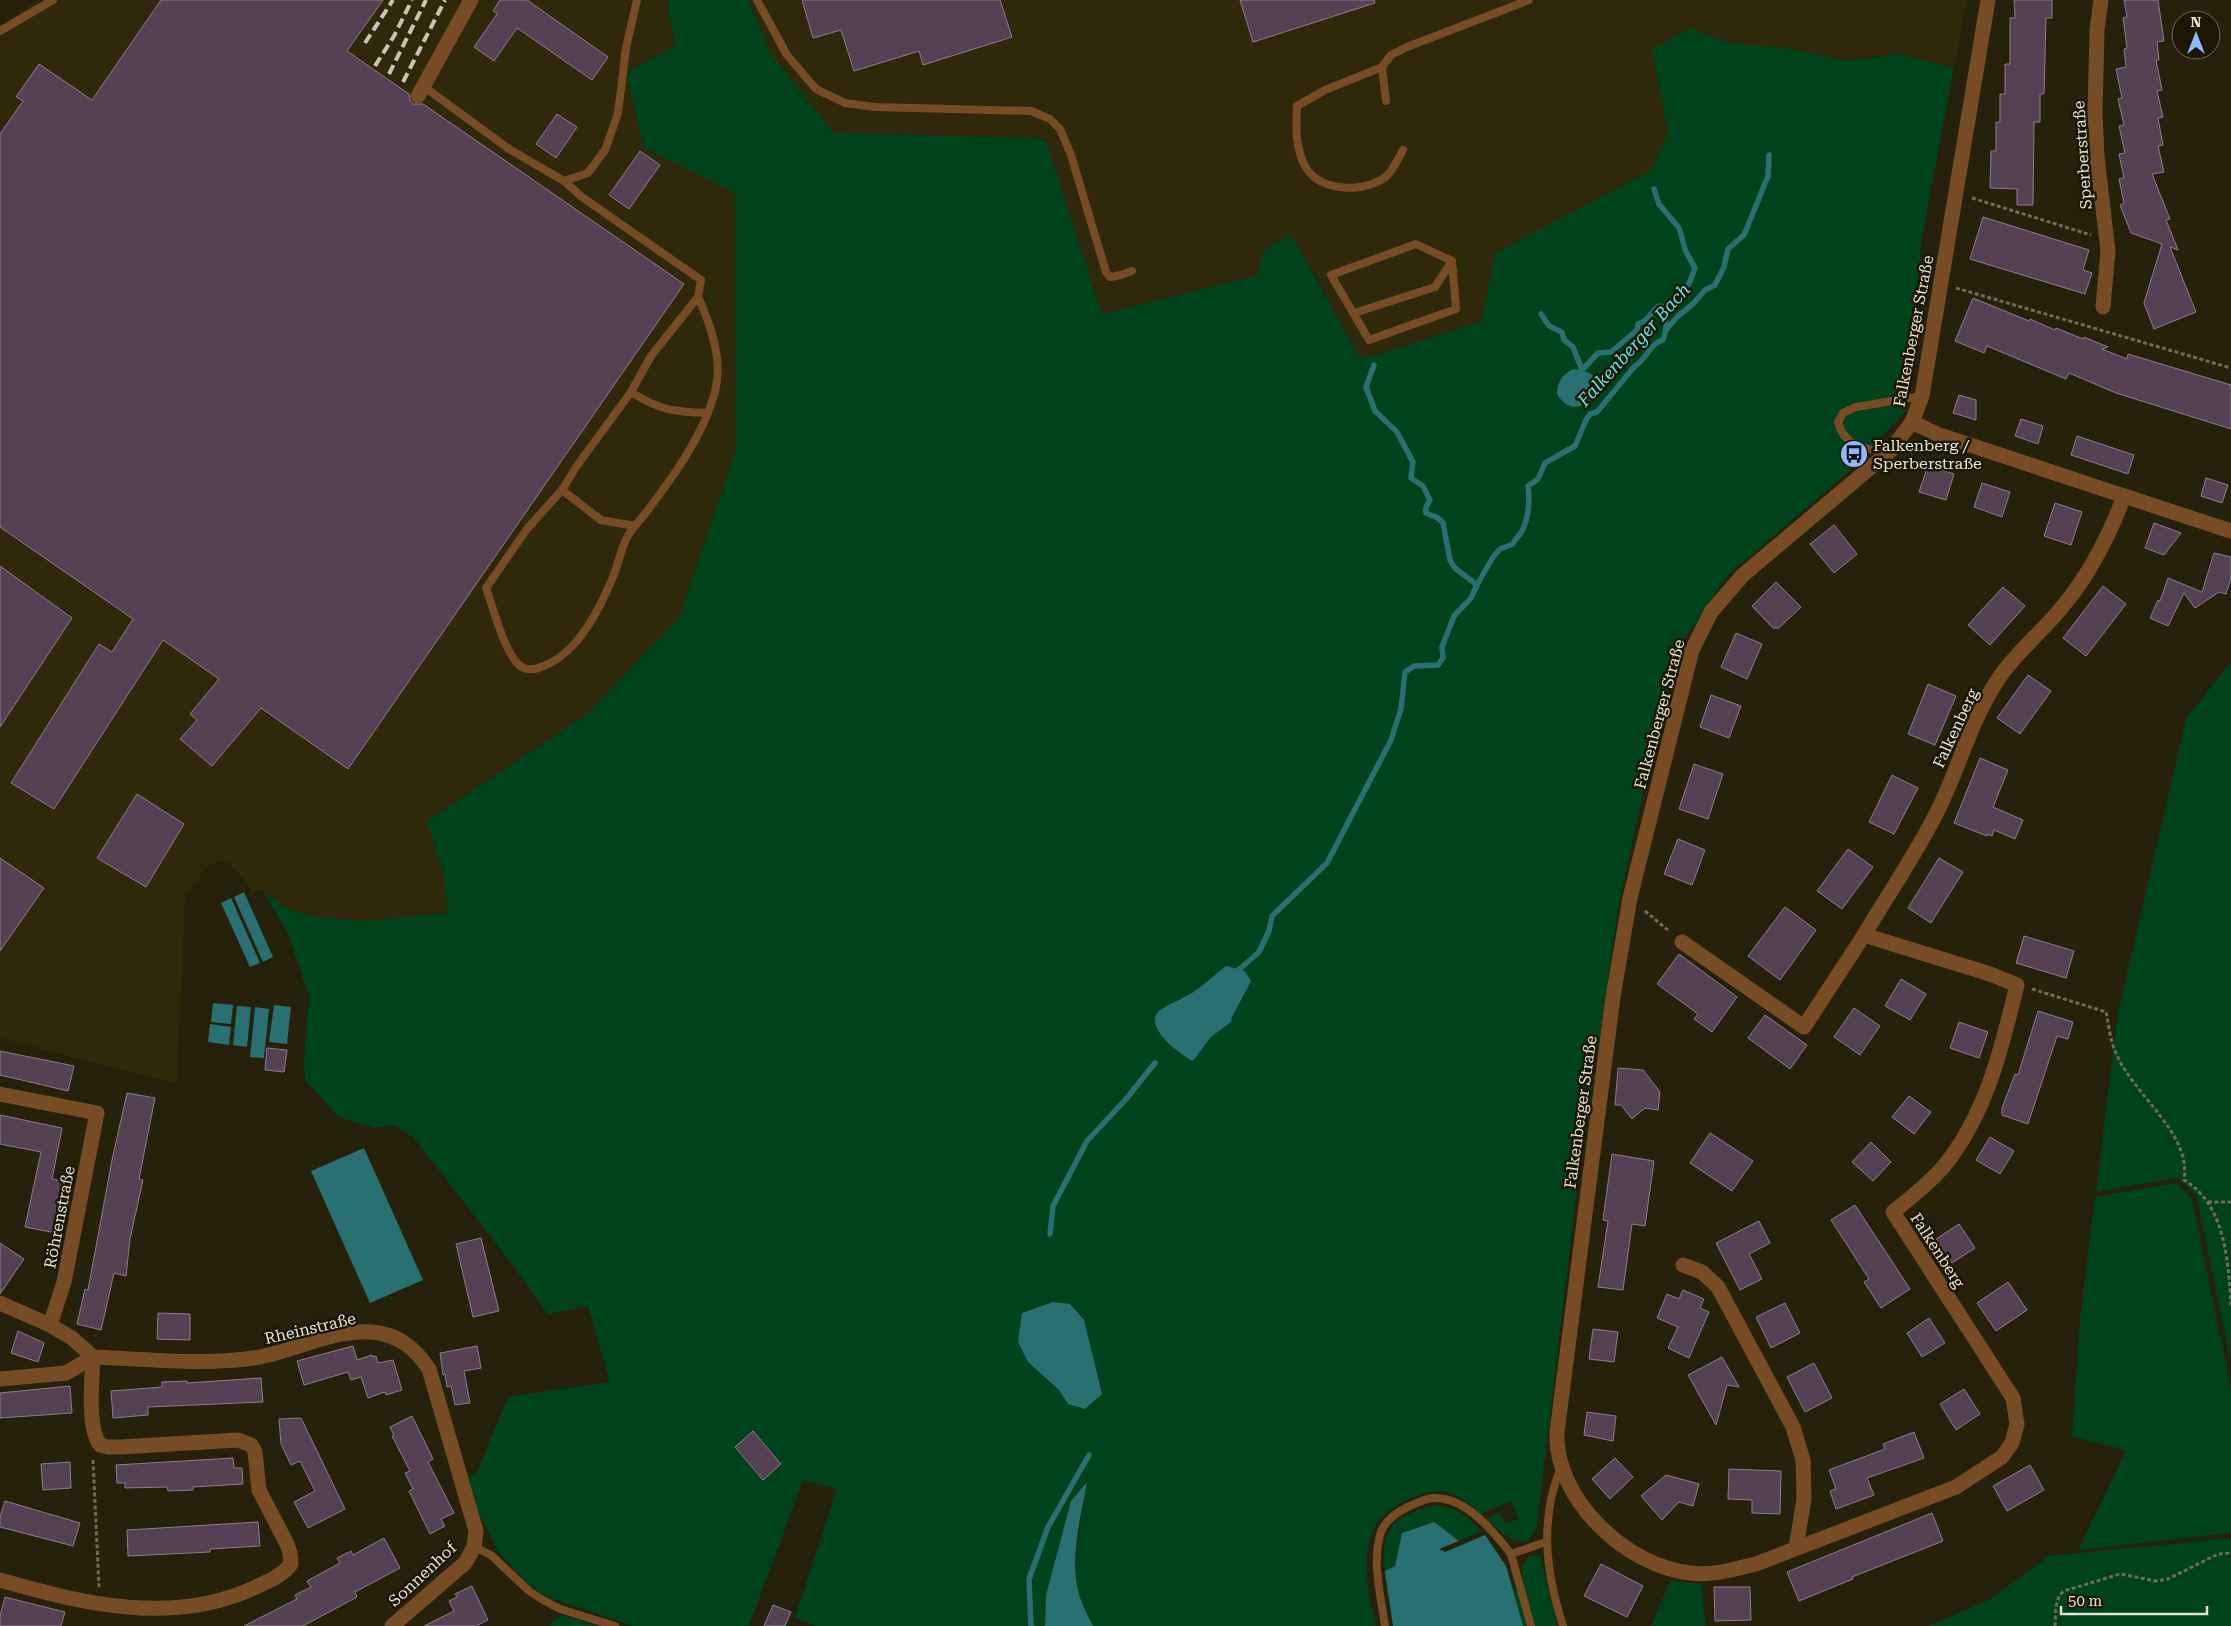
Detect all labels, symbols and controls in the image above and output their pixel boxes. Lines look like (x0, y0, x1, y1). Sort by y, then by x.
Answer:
north arrow (2171, 10, 2221, 60)
text: N (2191, 14, 2202, 30)
street label: Sperberstraße (2069, 100, 2096, 210)
street label: Falkenberger Straße (1889, 253, 1938, 409)
water label: Falkenberger Bach (1572, 279, 1694, 411)
place label: Falkenberg / Sperberstraße (1873, 436, 1982, 473)
bus stop icon: Falkenberg / Sperberstraße (1839, 439, 1869, 469)
street label: Falkenberger Straße (1630, 637, 1689, 791)
street label: Falkenberg (1929, 685, 1983, 771)
street label: Falkenberger Straße (1560, 1034, 1601, 1190)
street label: Röhrenstraße (40, 1164, 79, 1270)
street label: Falkenberg (1906, 1209, 1969, 1292)
street label: Rheinstraße (263, 1309, 358, 1348)
street label: Sonnenhof (385, 1538, 461, 1611)
scale bar (2061, 1584, 2207, 1616)
text: 50 m (2068, 1592, 2103, 1610)

